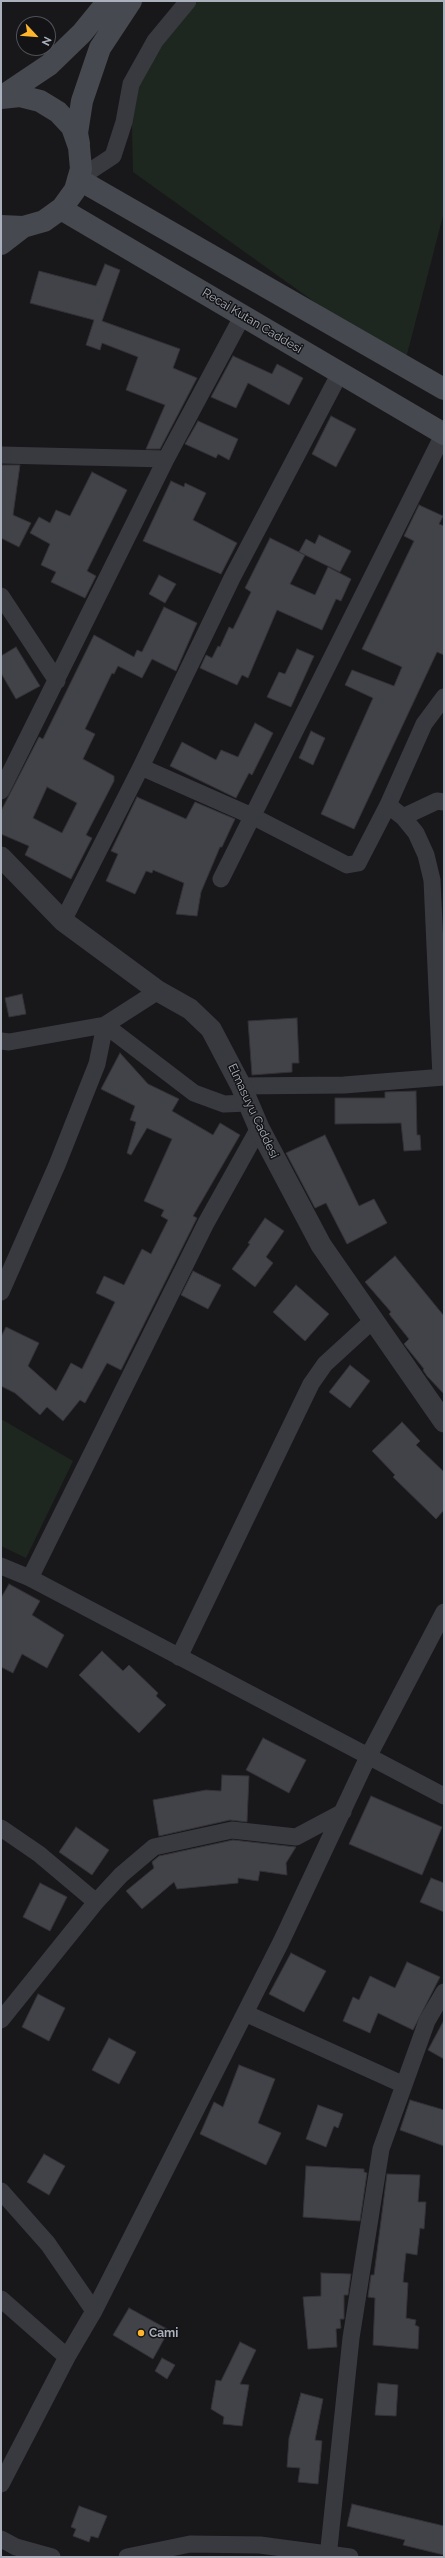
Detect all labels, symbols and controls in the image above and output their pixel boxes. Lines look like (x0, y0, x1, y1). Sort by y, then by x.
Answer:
north arrow (16, 16, 56, 56)
text: N (39, 34, 54, 48)
street label: Recai Kutan Caddesi (199, 285, 305, 357)
street label: Elmasuyu Caddesi (225, 1061, 281, 1161)
place label: Cami (149, 2326, 178, 2340)
marker: Cami (136, 2328, 146, 2338)

